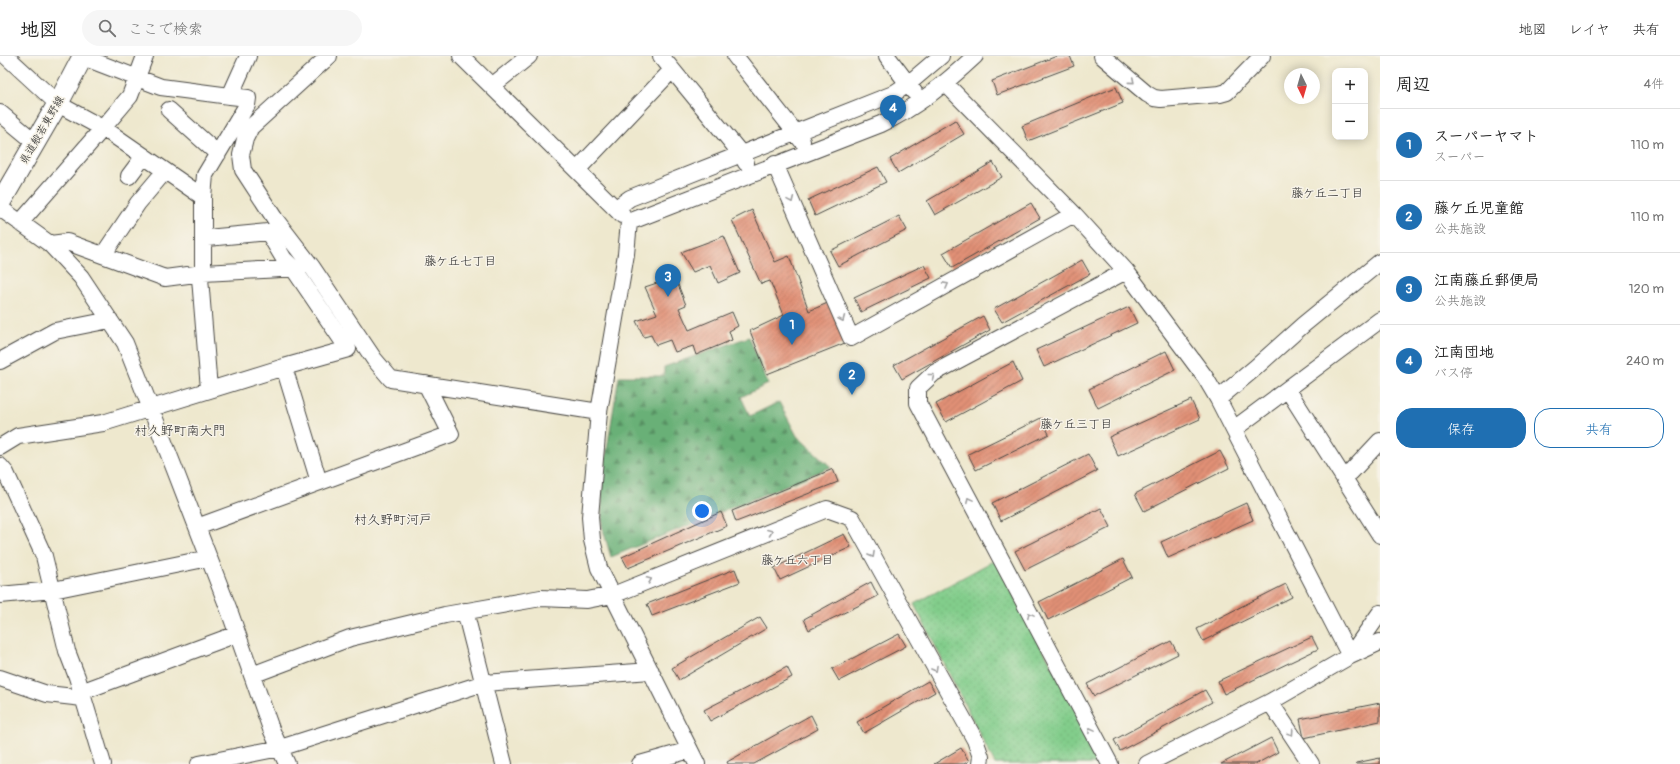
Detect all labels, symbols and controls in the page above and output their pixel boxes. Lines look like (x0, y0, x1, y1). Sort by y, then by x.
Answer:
search box (82, 10, 362, 46)
icon: search (96, 17, 118, 39)
text: 地図 (20, 18, 58, 42)
text: ここで検索 (128, 20, 203, 39)
text: 地図 (1519, 21, 1547, 38)
text: レイヤ (1569, 21, 1610, 38)
text: 共有 (1632, 21, 1660, 38)
north arrow (1284, 68, 1320, 104)
map controls (1332, 68, 1368, 140)
button: + (1332, 68, 1368, 104)
text: 周辺 (1396, 74, 1430, 95)
text: 4件 (1643, 76, 1664, 92)
one-way arrow (1127, 77, 1135, 84)
street label: 県道般若東野線 (17, 93, 67, 167)
pin: 4 (880, 95, 906, 128)
button: − (1332, 104, 1368, 140)
text: スーパーヤマト (1434, 127, 1538, 146)
text: 1 (1406, 137, 1412, 153)
text: 110 m (1631, 137, 1664, 153)
text: スーパー (1434, 149, 1485, 165)
district label: 藤ケ丘二丁目 (1291, 186, 1363, 201)
one-way arrow (786, 195, 794, 203)
text: 藤ケ丘児童館 (1434, 199, 1524, 218)
text: 2 (1405, 209, 1413, 225)
text: 110 m (1631, 209, 1664, 225)
text: 公共施設 (1434, 221, 1486, 237)
district label: 藤ケ丘七丁目 (424, 254, 496, 269)
pin: 3 (655, 264, 681, 297)
text: 江南藤丘郵便局 (1434, 271, 1539, 290)
text: 3 (1405, 281, 1413, 297)
text: 120 m (1628, 281, 1664, 297)
one-way arrow (942, 282, 949, 289)
text: 公共施設 (1434, 293, 1486, 309)
pin: 1 (779, 312, 805, 345)
one-way arrow (838, 315, 846, 322)
text: 江南団地 (1434, 343, 1494, 362)
text: 4 (1405, 353, 1413, 369)
text: 240 m (1626, 353, 1664, 369)
pin: 2 (839, 362, 865, 395)
text: バス停 (1434, 365, 1473, 381)
one-way arrow (928, 373, 935, 380)
button: 保存 (1396, 408, 1526, 448)
button: 共有 (1534, 408, 1664, 448)
district label: 藤ケ丘三丁目 (1040, 417, 1112, 432)
district label: 村久野町南大門 (134, 423, 226, 439)
one-way arrow (966, 497, 974, 504)
your location (692, 501, 712, 521)
district label: 村久野町河戸 (354, 512, 432, 528)
one-way arrow (765, 529, 773, 537)
one-way arrow (867, 551, 875, 558)
district label: 藤ケ丘六丁目 (761, 553, 833, 568)
one-way arrow (646, 577, 653, 585)
one-way arrow (1028, 612, 1035, 619)
one-way arrow (931, 665, 938, 672)
one-way arrow (1089, 726, 1096, 734)
one-way arrow (1286, 729, 1294, 736)

